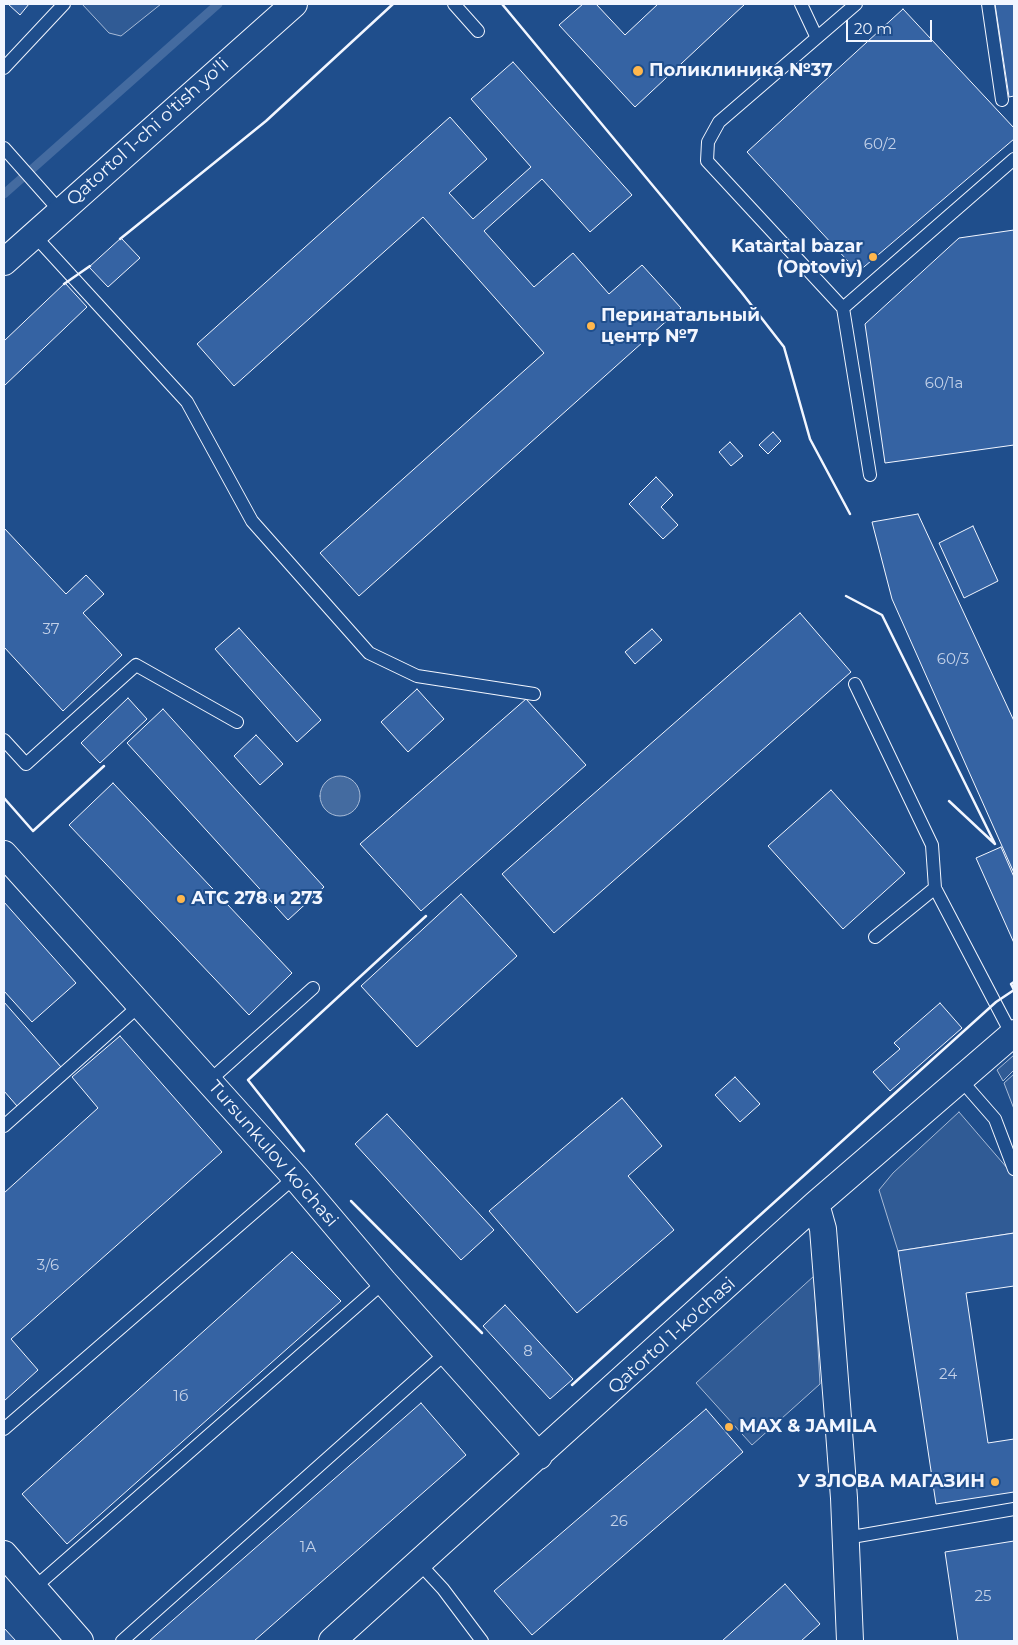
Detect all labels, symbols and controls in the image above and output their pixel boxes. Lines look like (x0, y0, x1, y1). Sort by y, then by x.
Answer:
scale bar (848, 10, 934, 42)
text: 20 m (854, 19, 892, 38)
street label: Qatortol 1-chi o'tish yo'li (62, 53, 234, 211)
place label: Поликлиника №37 (649, 60, 832, 82)
marker: Поликлиника №37 (631, 64, 645, 78)
house number: 60/2 (864, 136, 896, 154)
place label: Katartal bazar (Optoviy) (731, 236, 863, 278)
marker: Katartal bazar (Optoviy) (867, 251, 879, 263)
place label: Перинатальный центр №7 (601, 305, 760, 348)
marker: Перинатальный центр №7 (585, 320, 597, 332)
house number: 60/1a (925, 375, 963, 393)
house number: 37 (42, 621, 60, 639)
house number: 60/3 (937, 651, 969, 669)
place label: АТС 278 и 273 (191, 888, 323, 910)
marker: АТС 278 и 273 (175, 893, 187, 905)
street label: Tursunkulov ko'chasi (204, 1077, 342, 1231)
house number: 3/6 (37, 1257, 59, 1275)
street label: Qatortol 1-ko'chasi (604, 1273, 740, 1399)
house number: 8 (523, 1343, 533, 1361)
house number: 24 (939, 1366, 957, 1384)
house number: 1б (173, 1388, 189, 1406)
place label: MAX & JAMILA (739, 1416, 877, 1438)
marker: MAX & JAMILA (723, 1421, 735, 1433)
place label: У ЗЛОВА МАГАЗИН (797, 1471, 985, 1493)
marker: У ЗЛОВА МАГАЗИН (989, 1476, 1001, 1488)
house number: 26 (610, 1513, 628, 1531)
house number: 1А (300, 1539, 316, 1557)
house number: 25 (974, 1588, 992, 1606)

